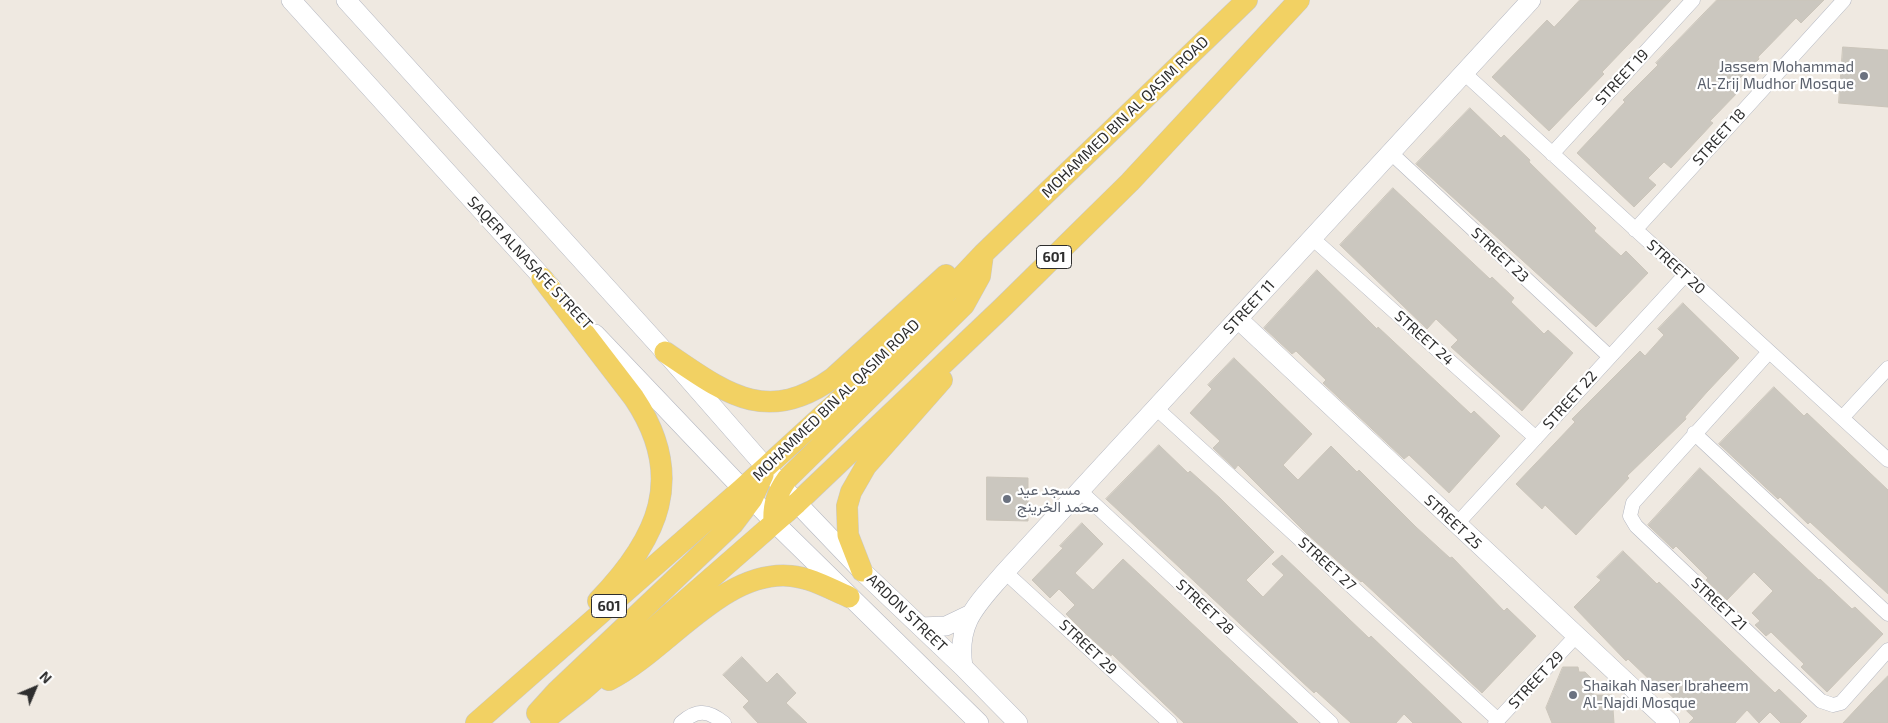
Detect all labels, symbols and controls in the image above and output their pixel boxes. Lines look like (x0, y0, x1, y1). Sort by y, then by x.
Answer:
street label: MOHAMMED BIN AL QASIM ROAD (1038, 32, 1212, 202)
street label: STREET 19 (1592, 45, 1652, 109)
place label: Jassem Mohammad Al-Zrij Mudhor Mosque (1697, 58, 1854, 93)
marker: Jassem Mohammad Al-Zrij Mudhor Mosque (1858, 70, 1870, 82)
street label: STREET 18 (1689, 105, 1749, 169)
street label: SAQER ALNASAFE STREET (464, 193, 596, 333)
street label: STREET 23 (1468, 224, 1532, 286)
street label: STREET 20 (1643, 236, 1709, 298)
road number: 601 (1036, 246, 1072, 268)
street label: STREET 11 (1220, 276, 1278, 338)
street label: STREET 24 (1391, 307, 1457, 369)
street label: MOHAMMED BIN AL QASIM ROAD (749, 315, 923, 485)
street label: STREET 22 (1539, 367, 1601, 433)
place label: مسجد عيد محمد الخرينج (1017, 481, 1099, 516)
street label: STREET 25 (1421, 491, 1485, 553)
marker: مسجد عيد محمد الخرينج (1001, 493, 1013, 505)
street label: STREET 27 (1294, 533, 1360, 595)
street label: ARDON STREET (863, 570, 951, 656)
street label: STREET 21 (1687, 574, 1751, 634)
street label: STREET 28 (1172, 576, 1238, 638)
road number: 601 (592, 594, 626, 618)
street label: STREET 29 (1055, 616, 1121, 678)
street label: STREET 29 (1505, 647, 1567, 713)
north arrow (10, 663, 60, 713)
text: N (36, 667, 56, 687)
place label: Shaikah Naser Ibraheem Al-Najdi Mosque (1583, 677, 1749, 712)
marker: Shaikah Naser Ibraheem Al-Najdi Mosque (1567, 689, 1579, 701)

